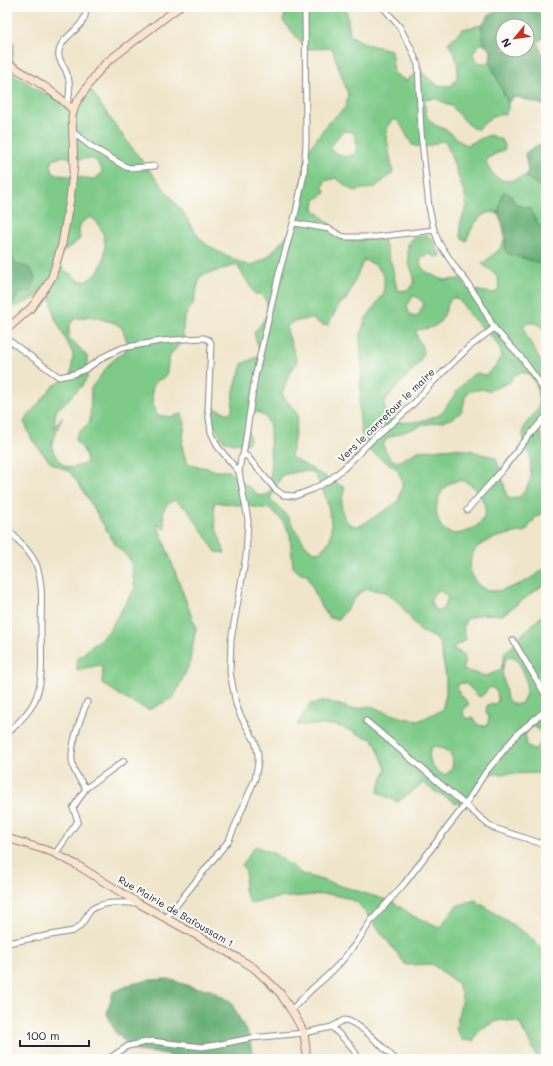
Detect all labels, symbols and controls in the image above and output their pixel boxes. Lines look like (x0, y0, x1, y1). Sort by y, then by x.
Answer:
north arrow (495, 18, 535, 58)
text: N (497, 36, 514, 50)
street label: Vers le carrefour le maire (334, 365, 438, 465)
street label: Rue Mairie de Bafoussam 1 (116, 872, 236, 950)
scale bar (20, 1022, 89, 1048)
text: 100 m (26, 1027, 60, 1043)

